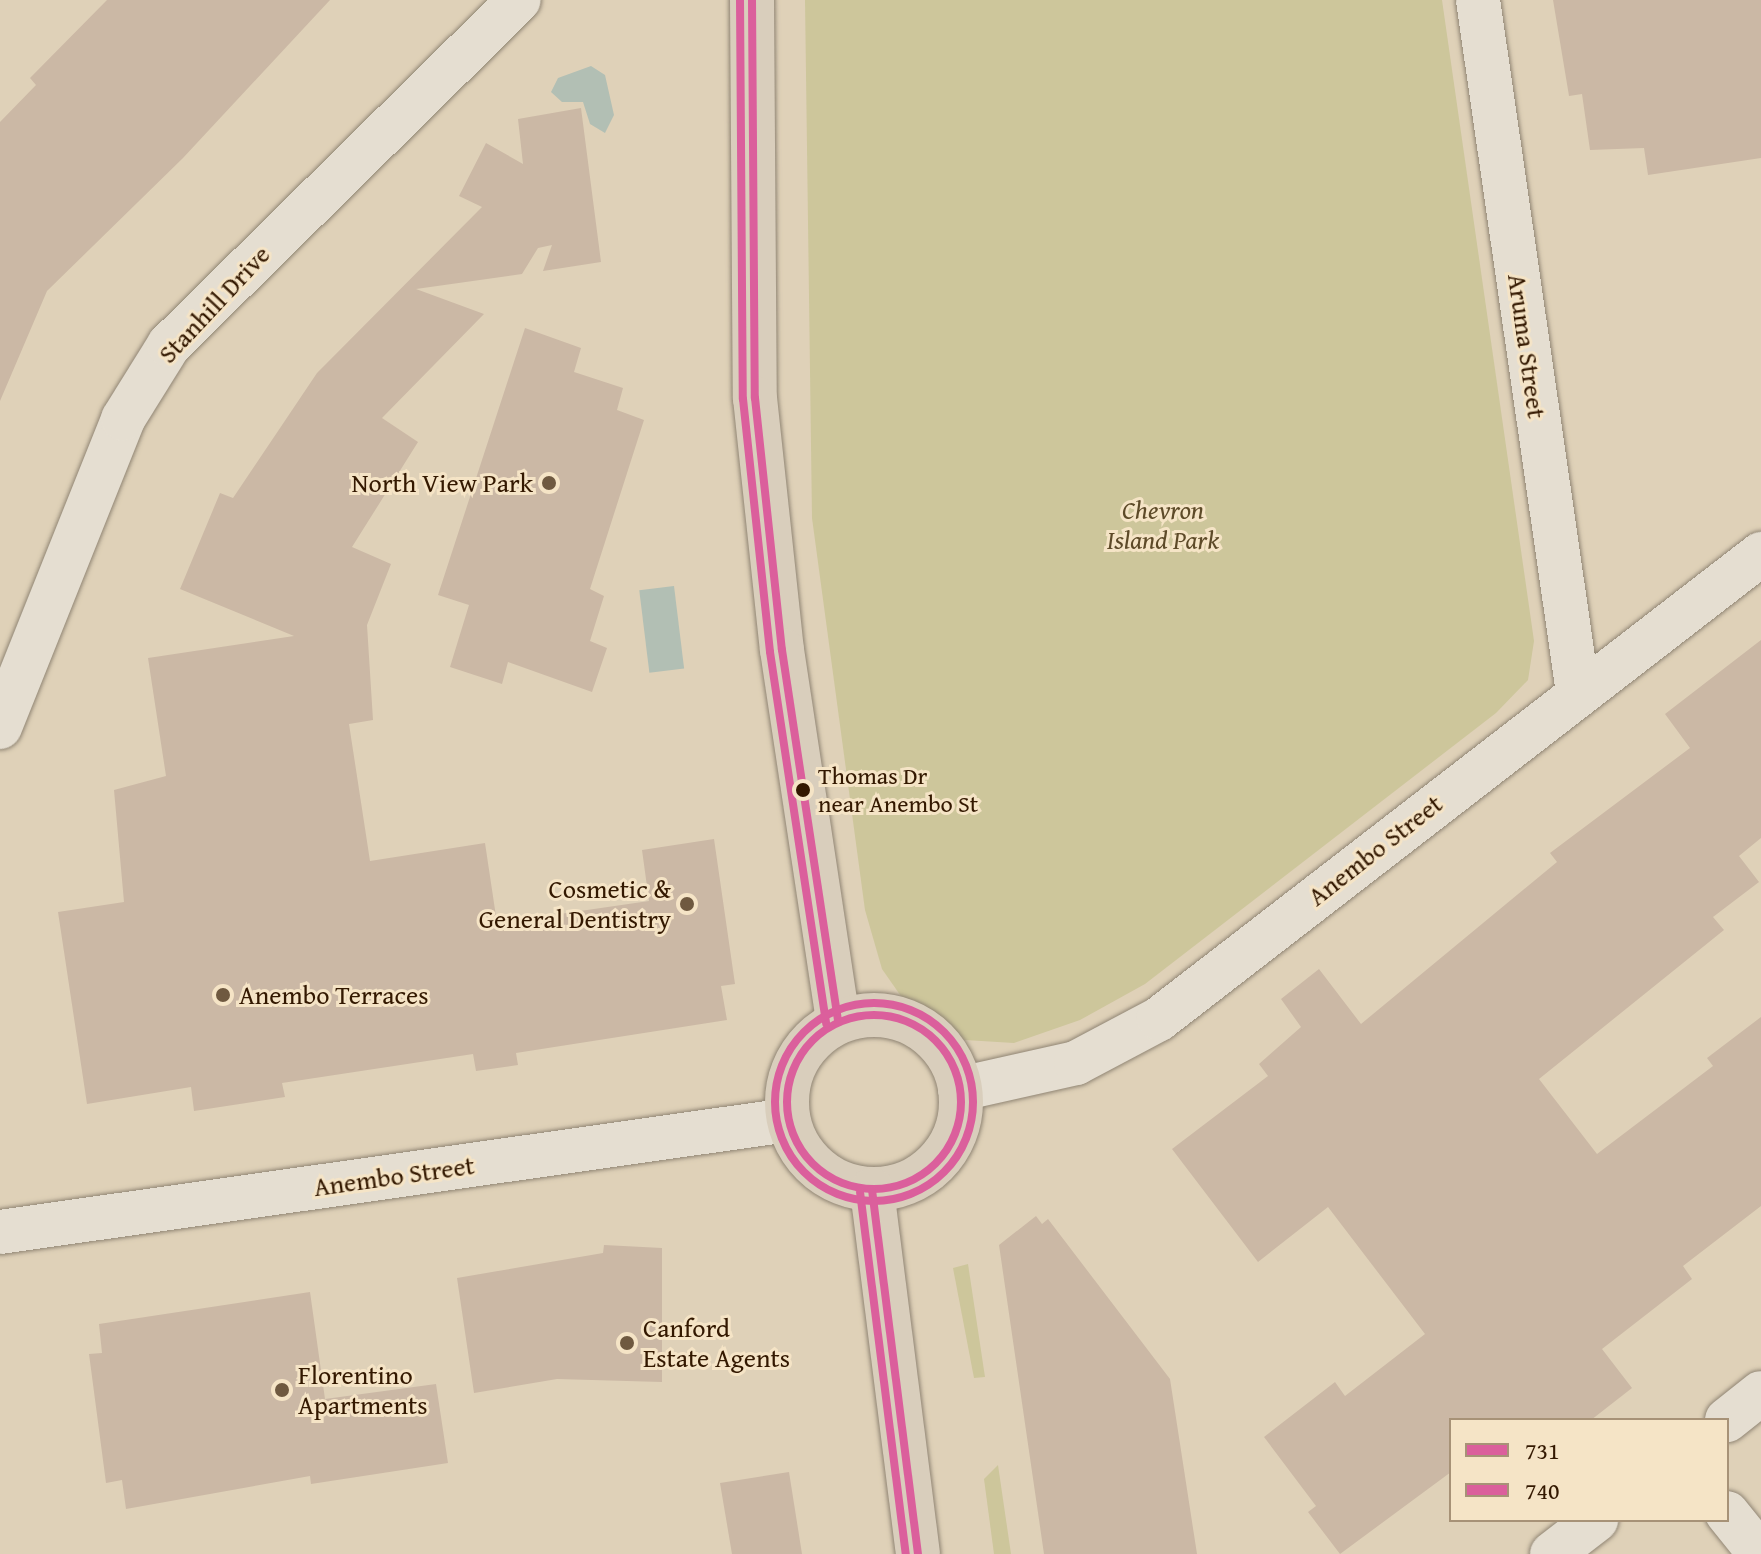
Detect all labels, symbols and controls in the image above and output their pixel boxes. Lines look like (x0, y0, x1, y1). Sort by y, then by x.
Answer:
street label: Stanhill Drive (152, 239, 276, 369)
street label: Aruma Street (1501, 272, 1553, 420)
place label: North View Park (352, 467, 533, 499)
marker: North View Park (540, 474, 558, 492)
park label: Chevron Island Park (1107, 494, 1219, 556)
place label: Thomas Dr near Anembo St (818, 762, 978, 818)
marker: Thomas Dr near Anembo St (795, 782, 811, 798)
street label: Anembo Street (1302, 788, 1448, 912)
place label: Cosmetic & General Dentistry (479, 873, 671, 934)
marker: Cosmetic & General Dentistry (678, 895, 696, 913)
place label: Anembo Terraces (239, 979, 429, 1011)
marker: Anembo Terraces (214, 986, 232, 1004)
street label: Anembo Street (312, 1149, 476, 1203)
place label: Canford Estate Agents (643, 1312, 790, 1374)
marker: Canford Estate Agents (618, 1334, 636, 1352)
place label: Florentino Apartments (298, 1359, 428, 1420)
marker: Florentino Apartments (273, 1381, 291, 1399)
legend (1449, 1418, 1729, 1522)
text: 731 (1525, 1433, 1560, 1468)
text: 740 (1525, 1473, 1560, 1508)

